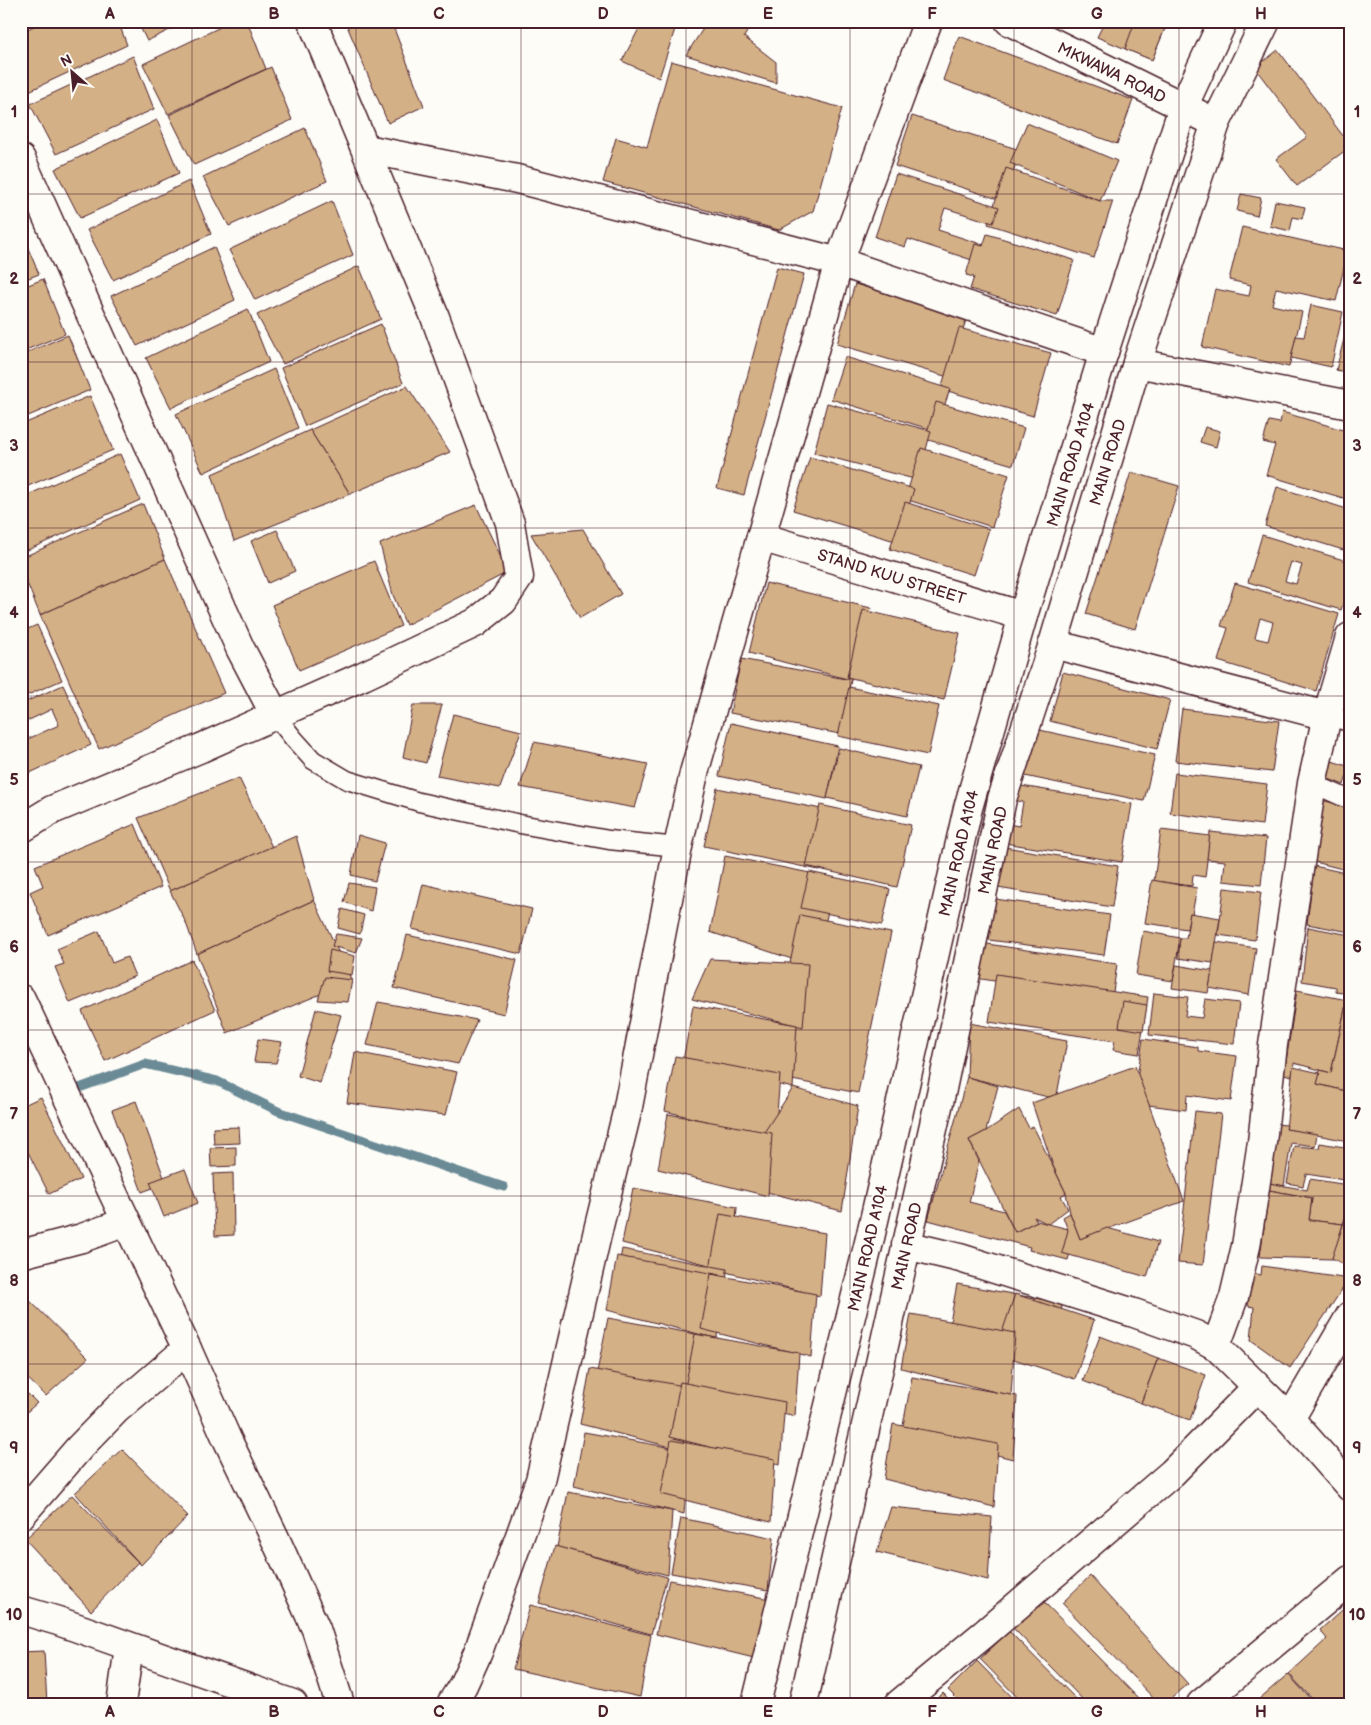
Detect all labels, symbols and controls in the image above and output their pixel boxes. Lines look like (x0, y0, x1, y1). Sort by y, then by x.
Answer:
text: A (104, 5, 115, 24)
text: B (268, 5, 280, 24)
text: C (433, 5, 445, 24)
text: D (597, 5, 609, 24)
text: E (763, 5, 773, 24)
text: F (927, 5, 937, 24)
text: G (1091, 5, 1103, 24)
text: H (1255, 5, 1267, 24)
street label: MKWAWA ROAD (1054, 39, 1169, 108)
north arrow (48, 48, 98, 98)
text: N (58, 51, 75, 71)
text: 1 (11, 103, 17, 122)
text: 1 (1354, 103, 1360, 122)
text: 2 (9, 270, 19, 289)
text: 2 (1352, 270, 1362, 289)
street label: MAIN ROAD A104 (1044, 400, 1099, 529)
street label: MAIN ROAD (1086, 417, 1131, 508)
text: 3 (9, 437, 19, 456)
text: 3 (1352, 437, 1362, 456)
street label: STAND KUU STREET (815, 546, 968, 609)
text: 4 (9, 604, 19, 623)
text: 4 (1352, 604, 1362, 623)
text: 5 (9, 771, 19, 790)
text: 5 (1352, 771, 1362, 790)
street label: MAIN ROAD A104 (936, 788, 983, 918)
street label: MAIN ROAD (975, 805, 1012, 896)
text: 6 (9, 938, 19, 957)
text: 6 (1352, 938, 1362, 957)
text: 7 (10, 1105, 19, 1124)
text: 7 (1353, 1105, 1362, 1124)
street label: MAIN ROAD A104 (845, 1183, 892, 1313)
street label: MAIN ROAD (888, 1201, 927, 1292)
text: 8 (9, 1272, 19, 1291)
text: 8 (1352, 1272, 1362, 1291)
text: 9 (9, 1439, 19, 1458)
text: 9 (1352, 1439, 1362, 1458)
text: 10 (6, 1606, 22, 1625)
text: 10 (1349, 1606, 1365, 1625)
text: A (104, 1703, 115, 1722)
text: B (268, 1703, 280, 1722)
text: C (433, 1703, 445, 1722)
text: D (597, 1703, 609, 1722)
text: E (763, 1703, 773, 1722)
text: F (927, 1703, 937, 1722)
text: G (1091, 1703, 1103, 1722)
text: H (1255, 1703, 1267, 1722)

